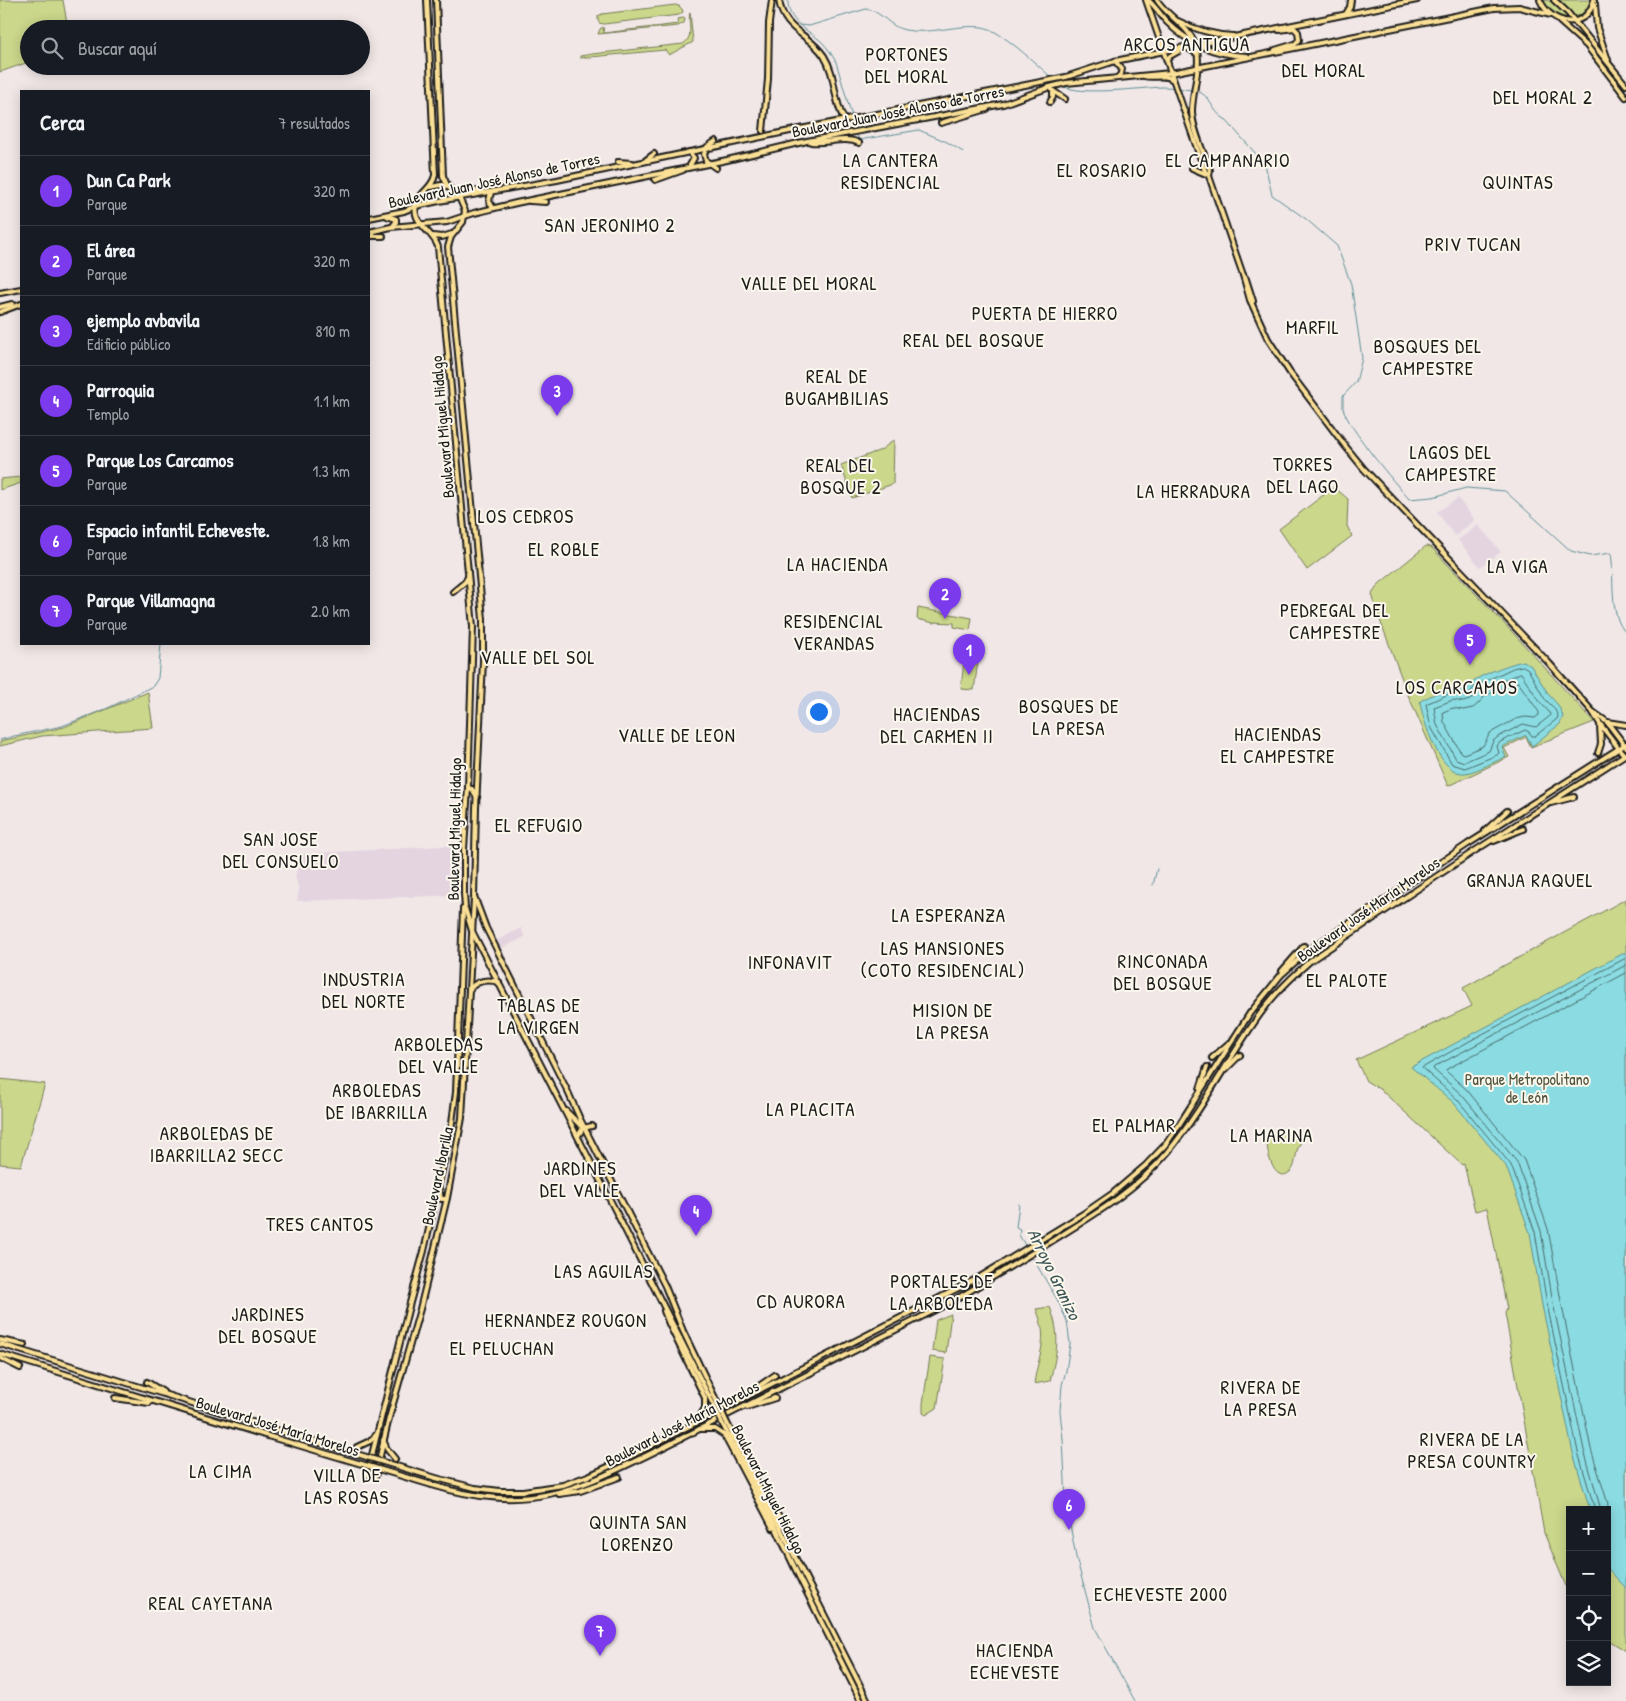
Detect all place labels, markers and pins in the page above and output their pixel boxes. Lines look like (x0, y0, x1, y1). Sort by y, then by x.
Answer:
pin: 3 (541, 375, 573, 416)
pin: 2 (929, 578, 961, 619)
pin: 5 (1454, 624, 1486, 665)
pin: 1 (953, 634, 985, 675)
pin: 4 (680, 1195, 712, 1236)
pin: 6 (1053, 1489, 1085, 1530)
pin: 7 (584, 1615, 616, 1656)

